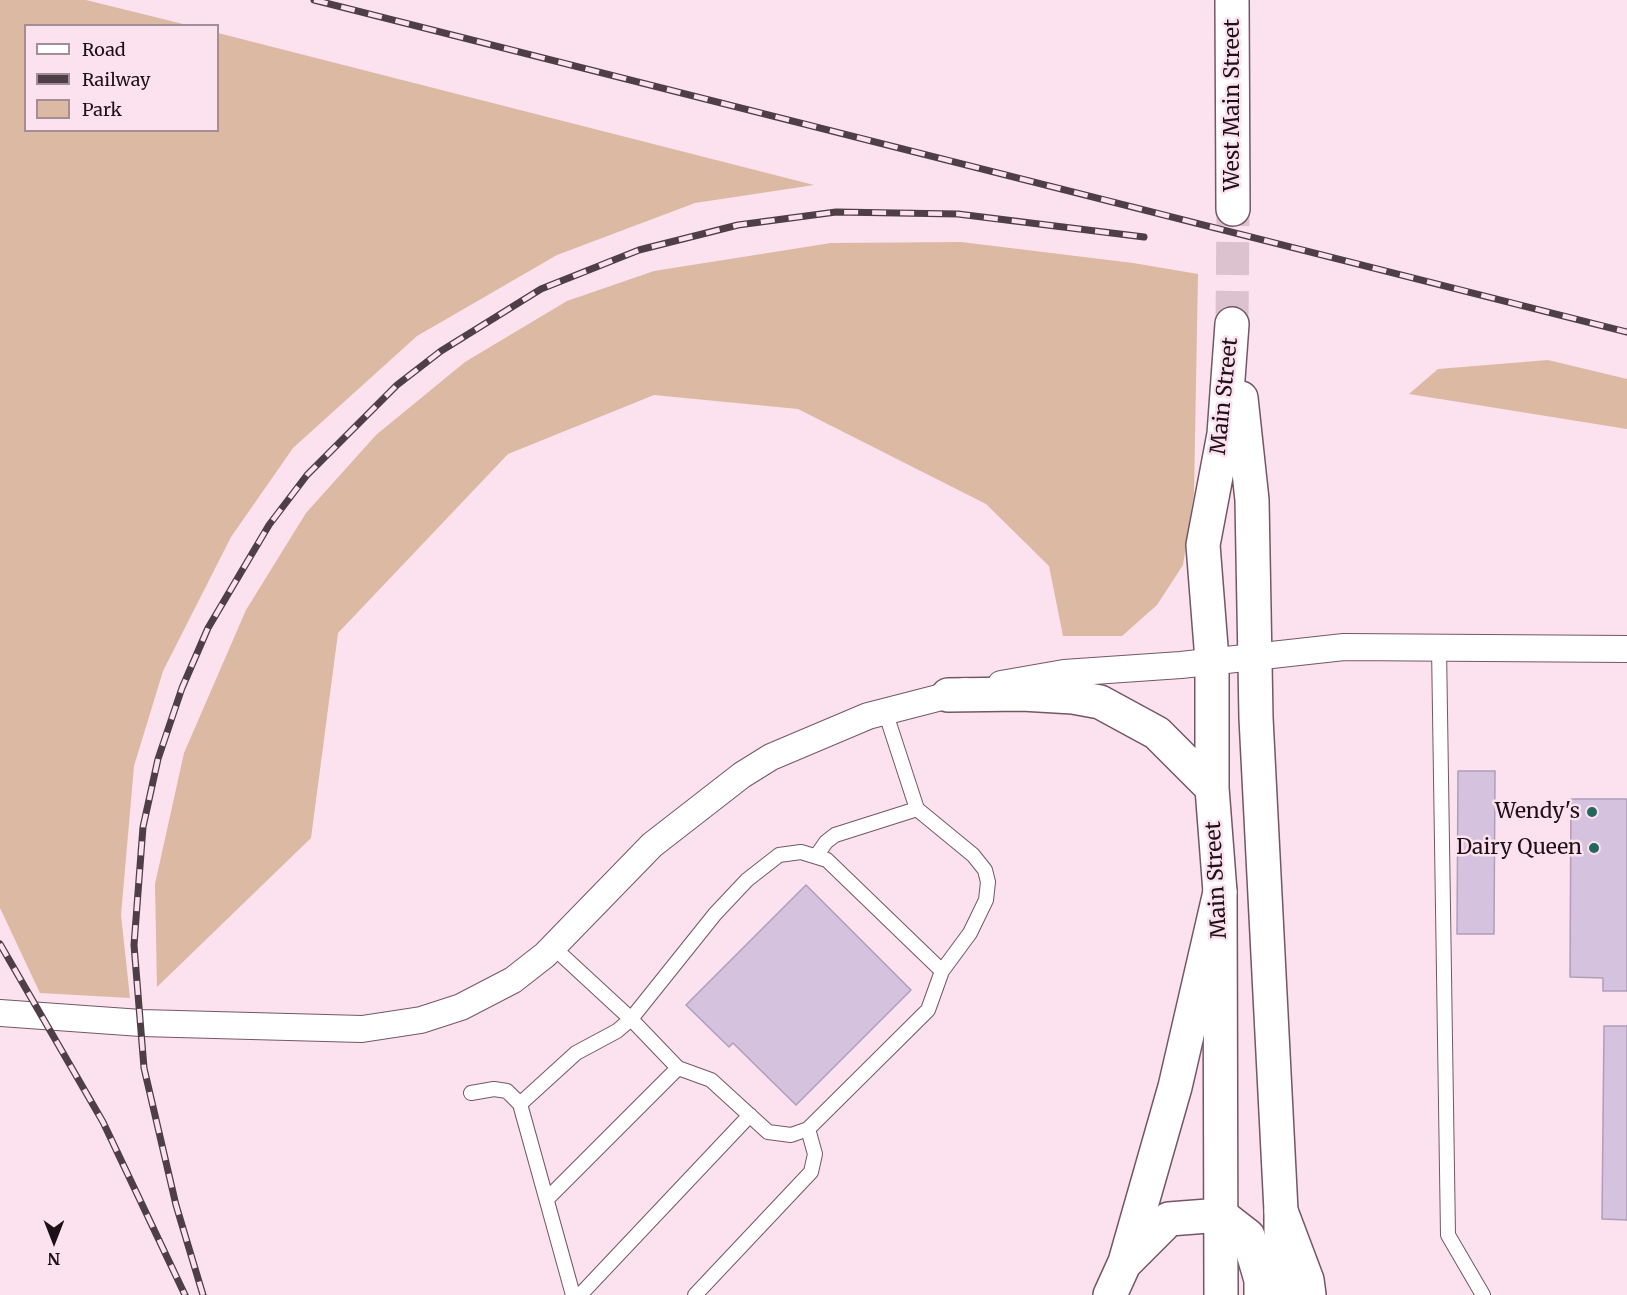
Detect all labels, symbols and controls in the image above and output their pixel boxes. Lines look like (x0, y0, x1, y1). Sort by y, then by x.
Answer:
street label: West Main Street (1220, 19, 1246, 191)
legend (24, 24, 219, 132)
text: Road (82, 38, 126, 61)
text: Railway (82, 68, 150, 91)
text: Park (82, 98, 122, 121)
street label: Main Street (1206, 336, 1244, 456)
place label: Wendy's (1495, 799, 1580, 825)
marker: Wendy's (1585, 805, 1599, 819)
street label: Main Street (1201, 820, 1233, 940)
place label: Dairy Queen (1456, 835, 1582, 861)
marker: Dairy Queen (1587, 841, 1601, 855)
north arrow (24, 1211, 84, 1271)
text: N (48, 1249, 60, 1269)

